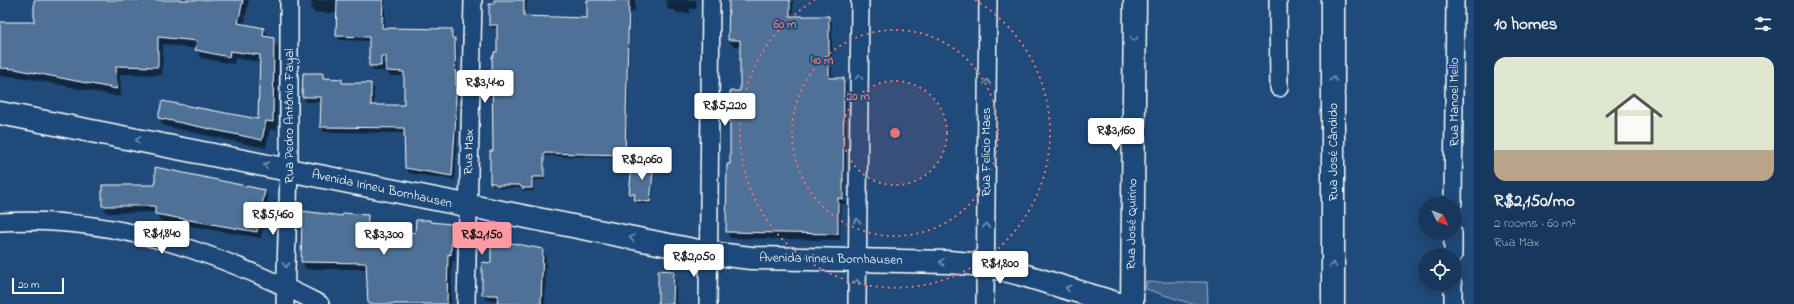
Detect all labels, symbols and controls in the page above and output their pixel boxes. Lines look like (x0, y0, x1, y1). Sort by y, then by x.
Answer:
text: 10 homes (1494, 12, 1557, 37)
icon: filters (1752, 13, 1774, 35)
text: 60 m (773, 16, 797, 34)
one-way arrow (1130, 36, 1138, 42)
street label: Rua Pedro Antônio Fayal (280, 49, 300, 183)
text: 40 m (810, 52, 834, 70)
street label: Rua Manoel Mello (1445, 57, 1464, 147)
pin: R$3,440 (448, 70, 522, 104)
text: R$3,440 (466, 73, 505, 92)
one-way arrow (855, 74, 863, 80)
one-way arrow (1329, 76, 1337, 82)
one-way arrow (983, 79, 991, 85)
icon: home (1598, 83, 1670, 155)
text: 20 m (845, 88, 870, 106)
pin: R$5,220 (688, 93, 762, 127)
text: R$5,220 (703, 96, 747, 115)
street label: Rua José Cândido (1324, 103, 1343, 201)
street label: Rua Felício Maes (977, 107, 996, 197)
pin: R$3,160 (1079, 118, 1153, 152)
text: R$3,160 (1097, 121, 1135, 140)
centre of rings (888, 126, 902, 140)
street label: Rua Max (459, 129, 479, 175)
one-way arrow (135, 136, 141, 144)
pin: R$2,060 (605, 147, 679, 181)
text: R$2,060 (622, 150, 662, 169)
one-way arrow (262, 161, 269, 170)
street label: Avenida Irineu Bornhausen (310, 165, 454, 213)
street label: Rua José Quirino (1122, 178, 1142, 270)
text: R$2,150/mo (1494, 189, 1575, 214)
north arrow (1418, 196, 1462, 240)
map controls (1418, 196, 1462, 292)
pin: R$5,460 (236, 202, 310, 236)
text: R$5,460 (252, 205, 294, 224)
text: 2 rooms · 60 m² (1494, 214, 1576, 233)
one-way arrow (853, 218, 862, 224)
pin: R$1,840 (125, 221, 199, 255)
pin: R$3,300 (347, 222, 421, 256)
pin: R$2,150 (445, 222, 519, 256)
one-way arrow (982, 223, 990, 229)
text: R$1,840 (143, 224, 181, 243)
text: R$3,300 (364, 225, 404, 244)
text: R$2,150 (462, 225, 502, 244)
text: Rua Max (1494, 233, 1540, 252)
one-way arrow (628, 234, 635, 243)
pin: R$2,050 (657, 244, 731, 278)
text: R$2,050 (673, 247, 715, 266)
street label: Avenida Irineu Bornhausen (759, 248, 903, 270)
button: locate (1418, 248, 1462, 292)
pin: R$1,800 (963, 251, 1037, 285)
text: R$1,800 (981, 254, 1019, 273)
one-way arrow (939, 258, 945, 266)
one-way arrow (282, 262, 291, 268)
one-way arrow (1329, 262, 1337, 268)
scale bar (12, 276, 64, 295)
text: 20 m (18, 277, 40, 293)
one-way arrow (853, 279, 861, 285)
one-way arrow (1065, 285, 1072, 293)

